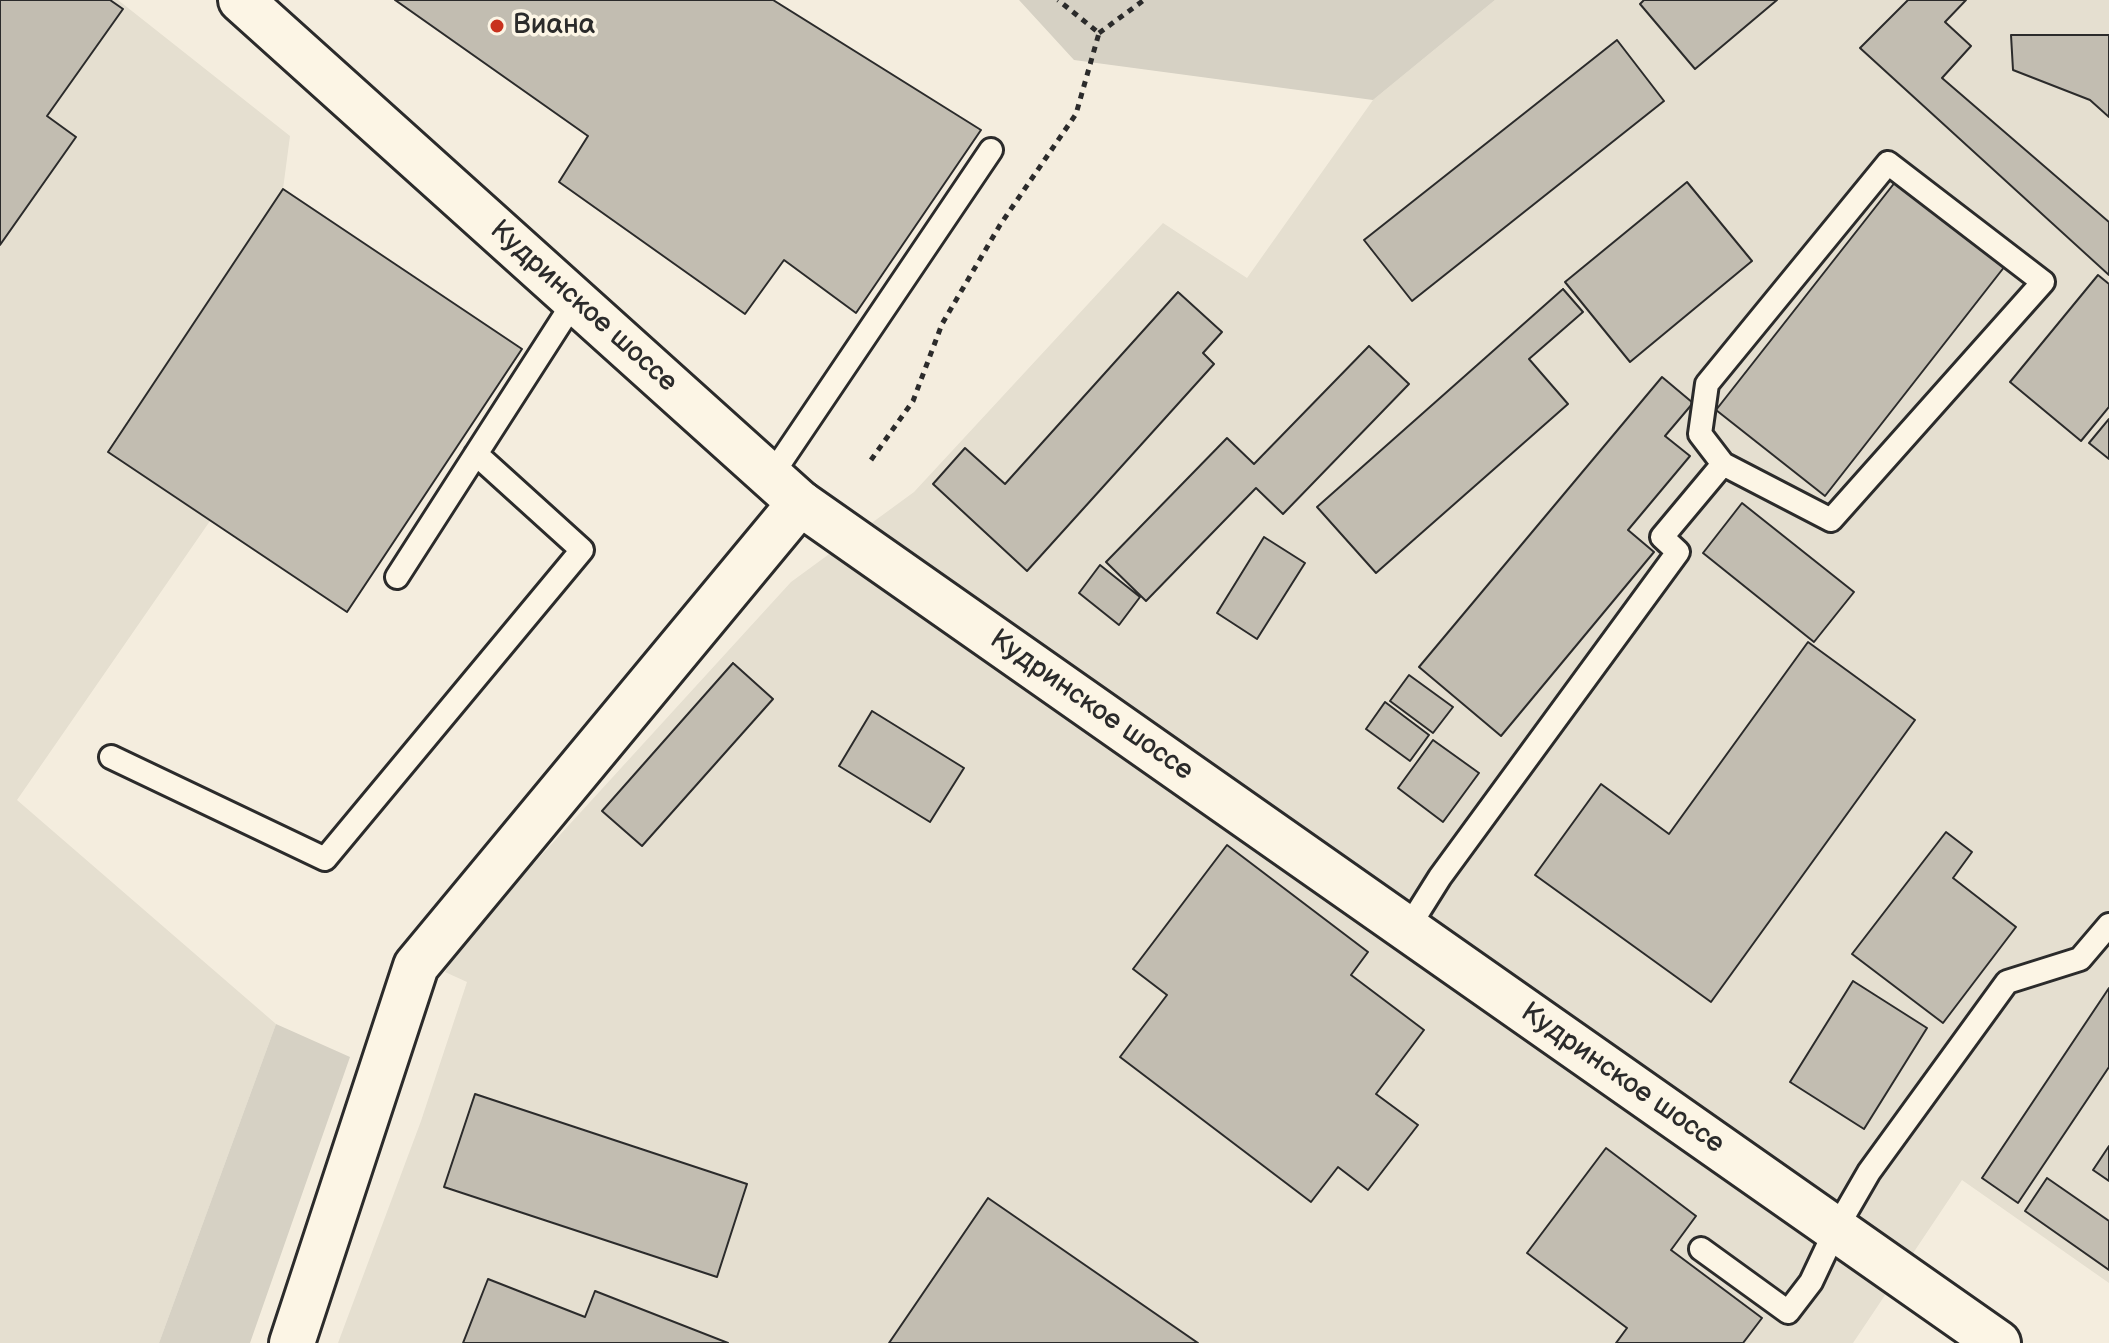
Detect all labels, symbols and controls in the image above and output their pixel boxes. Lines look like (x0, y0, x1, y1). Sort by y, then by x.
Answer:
place label: Виана (513, 9, 595, 43)
marker: Виана (488, 17, 506, 35)
street label: Кудринское шоссе (482, 214, 684, 400)
street label: Кудринское шоссе (983, 623, 1199, 789)
street label: Кудринское шоссе (1514, 996, 1730, 1162)

